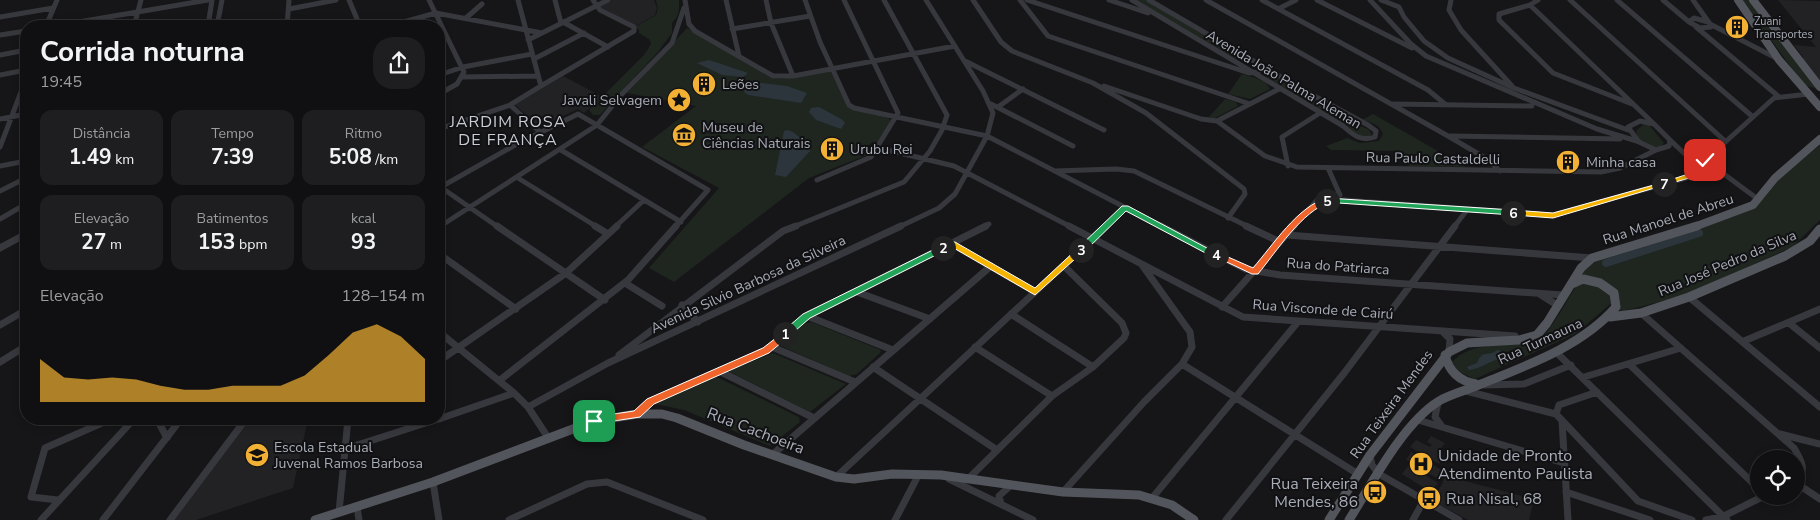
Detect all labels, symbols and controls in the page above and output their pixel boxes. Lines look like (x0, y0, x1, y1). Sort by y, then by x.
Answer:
building icon: Zuani Transportes (1724, 14, 1750, 40)
place label: Zuani Transportes (1754, 14, 1813, 42)
street label: Avenida João Palma Aleman (1203, 25, 1365, 133)
text: Corrida noturna (40, 33, 245, 71)
button: share (373, 37, 425, 89)
text: 19:45 (40, 71, 82, 93)
building icon: Leões (691, 71, 717, 97)
place label: Leões (722, 75, 759, 94)
place icon: Javali Selvagem (666, 87, 692, 113)
place label: Javali Selvagem (561, 91, 662, 110)
district label: JARDIM ROSA DE FRANÇA (449, 111, 566, 151)
place label: Museu de Ciências Naturais (702, 118, 811, 153)
museum icon: Museu de Ciências Naturais (671, 122, 697, 148)
text: Distância (73, 124, 130, 143)
text: Tempo (211, 124, 254, 143)
text: Ritmo (345, 124, 382, 143)
building icon: Urubu Rei (819, 136, 845, 162)
pin (1684, 139, 1726, 181)
place label: Urubu Rei (850, 140, 913, 159)
text: 1.49 (69, 143, 112, 171)
text: 7:39 (211, 143, 254, 171)
text: 5:08 (329, 143, 372, 171)
icon: check (1691, 146, 1719, 174)
street label: Rua Paulo Castaldelli (1366, 148, 1500, 169)
building icon: Minha casa (1555, 149, 1581, 175)
text: km (112, 150, 134, 169)
text: /km (372, 150, 398, 169)
place label: Minha casa (1586, 153, 1656, 172)
pin: 7 (1652, 172, 1676, 196)
text: 7 (1660, 175, 1669, 194)
pin: 5 (1314, 188, 1340, 214)
street label: Rua Manoel de Abreu (1600, 189, 1736, 250)
text: 5 (1323, 192, 1332, 211)
pin: 6 (1500, 200, 1526, 226)
text: 6 (1509, 204, 1518, 223)
text: Elevação (74, 209, 129, 228)
text: Batimentos (197, 209, 268, 228)
text: kcal (351, 209, 376, 228)
street label: Rua José Pedro da Silva (1655, 226, 1799, 301)
text: 27 (81, 228, 106, 256)
text: 153 (198, 228, 235, 256)
text: 93 (351, 228, 376, 256)
street label: Avenida Silvio Barbosa da Silveira (648, 231, 849, 338)
text: m (106, 235, 122, 254)
text: bpm (235, 235, 267, 254)
pin: 2 (930, 236, 956, 260)
pin: 3 (1068, 238, 1094, 262)
text: 2 (939, 239, 948, 258)
text: 3 (1077, 241, 1086, 260)
pin: 4 (1204, 242, 1228, 268)
text: 4 (1212, 246, 1221, 265)
street label: Rua do Patriarca (1286, 253, 1390, 280)
text: Elevação (40, 285, 104, 307)
text: 128–154 m (342, 285, 425, 307)
street label: Rua Visconde de Cairú (1252, 295, 1394, 324)
street label: Rua Turmauna (1495, 314, 1586, 369)
pin: 1 (772, 322, 798, 346)
text: 1 (781, 325, 790, 344)
street label: Rua Teixeira Mendes (1346, 346, 1437, 462)
pin (573, 400, 615, 442)
street label: Rua Cachoeira (704, 402, 808, 460)
icon: arrive (580, 407, 608, 435)
place label: Escola Estadual Juvenal Ramos Barbosa (273, 438, 423, 473)
school or university icon: Escola Estadual Juvenal Ramos Barbosa (244, 442, 270, 468)
place label: Unidade de Pronto Atendimento Paulista (1438, 445, 1593, 485)
map controls (1750, 450, 1805, 505)
button: locate (1750, 450, 1805, 505)
hospital icon: Unidade de Pronto Atendimento Paulista (1408, 451, 1434, 477)
place label: Rua Teixeira Mendes, 86 (1271, 473, 1358, 513)
bus stop icon: Rua Teixeira Mendes, 86 (1362, 479, 1388, 505)
bus stop icon: Rua Nisal, 68 (1416, 485, 1442, 511)
place label: Rua Nisal, 68 (1446, 488, 1542, 510)

